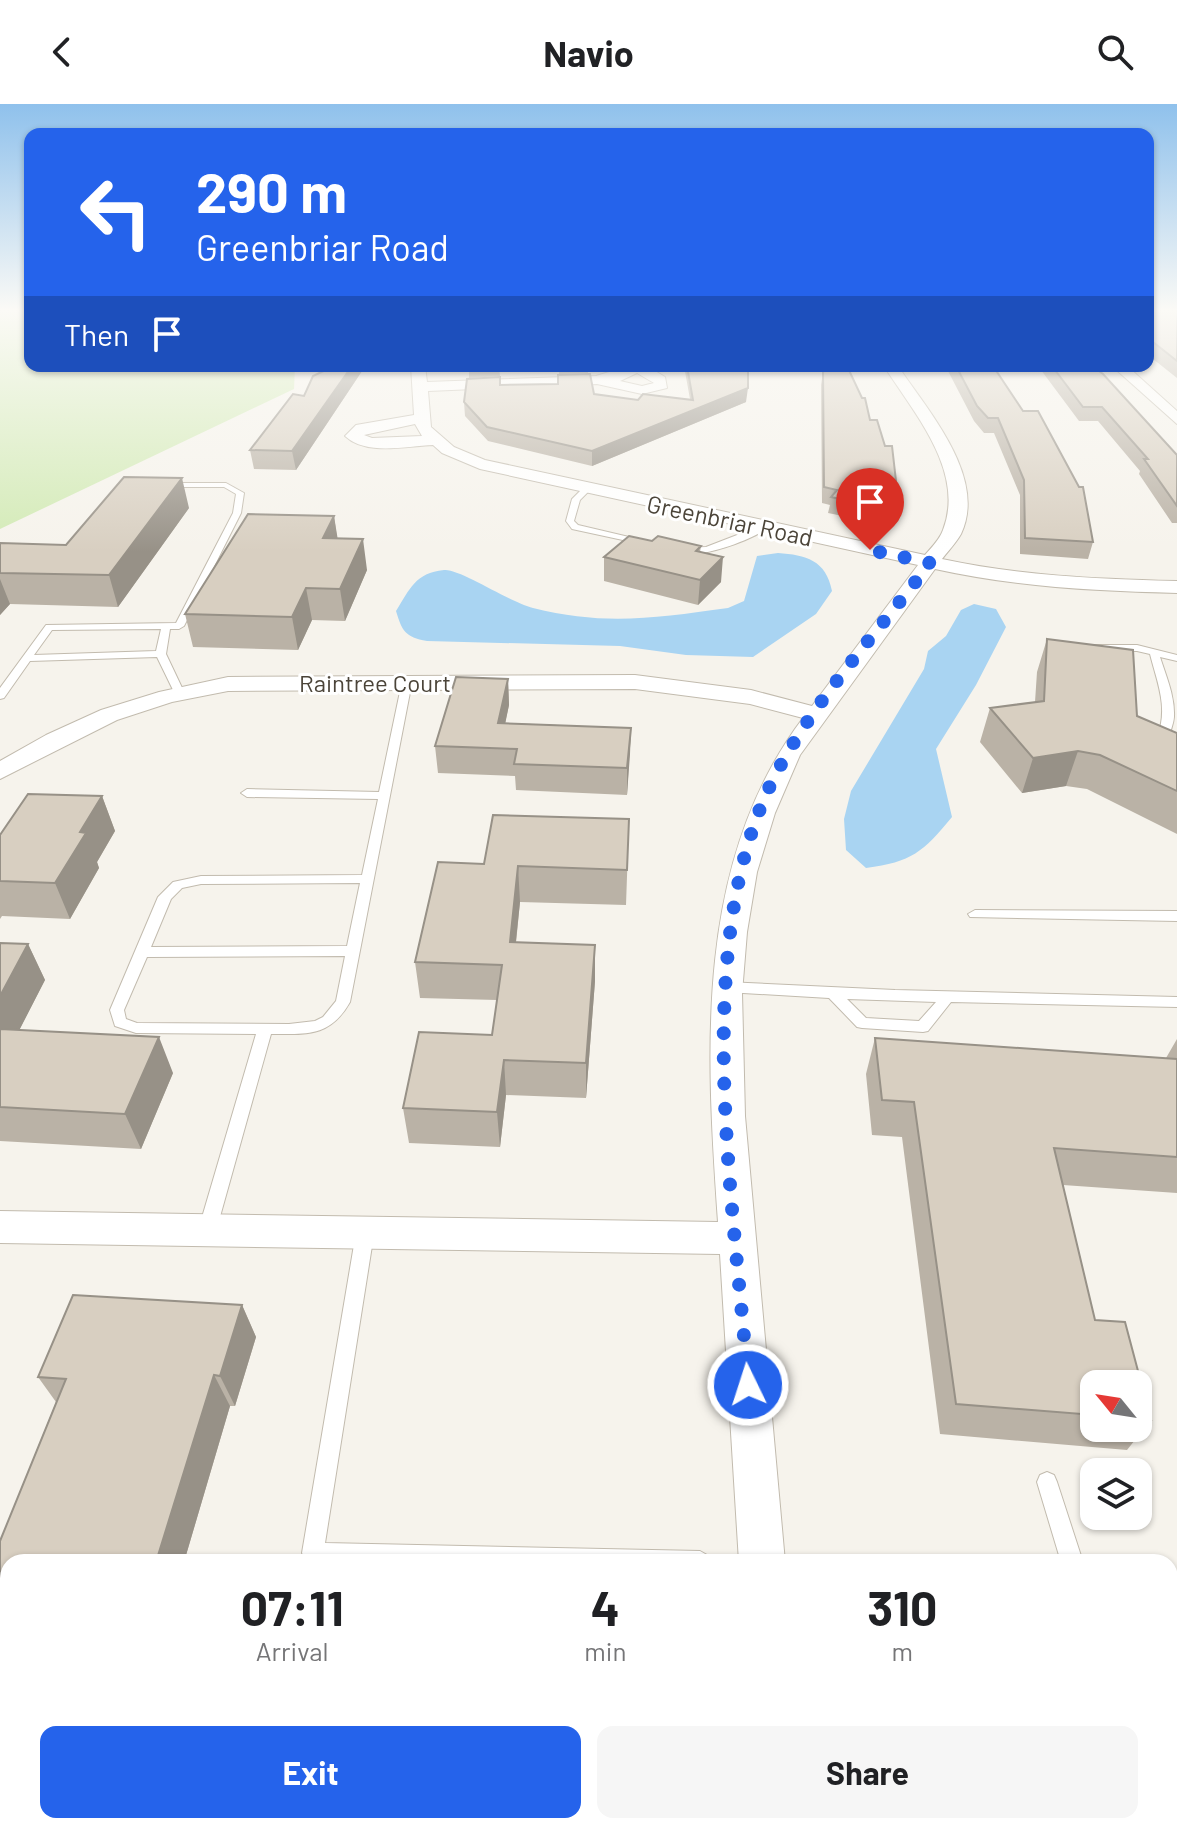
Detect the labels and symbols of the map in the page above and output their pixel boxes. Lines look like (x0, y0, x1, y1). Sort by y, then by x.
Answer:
pin (836, 468, 904, 550)
street label: Greenbriar Road (644, 488, 816, 552)
street label: Raintree Court (299, 668, 451, 697)
position arrow (706, 1343, 790, 1427)
north arrow (1080, 1370, 1152, 1442)

